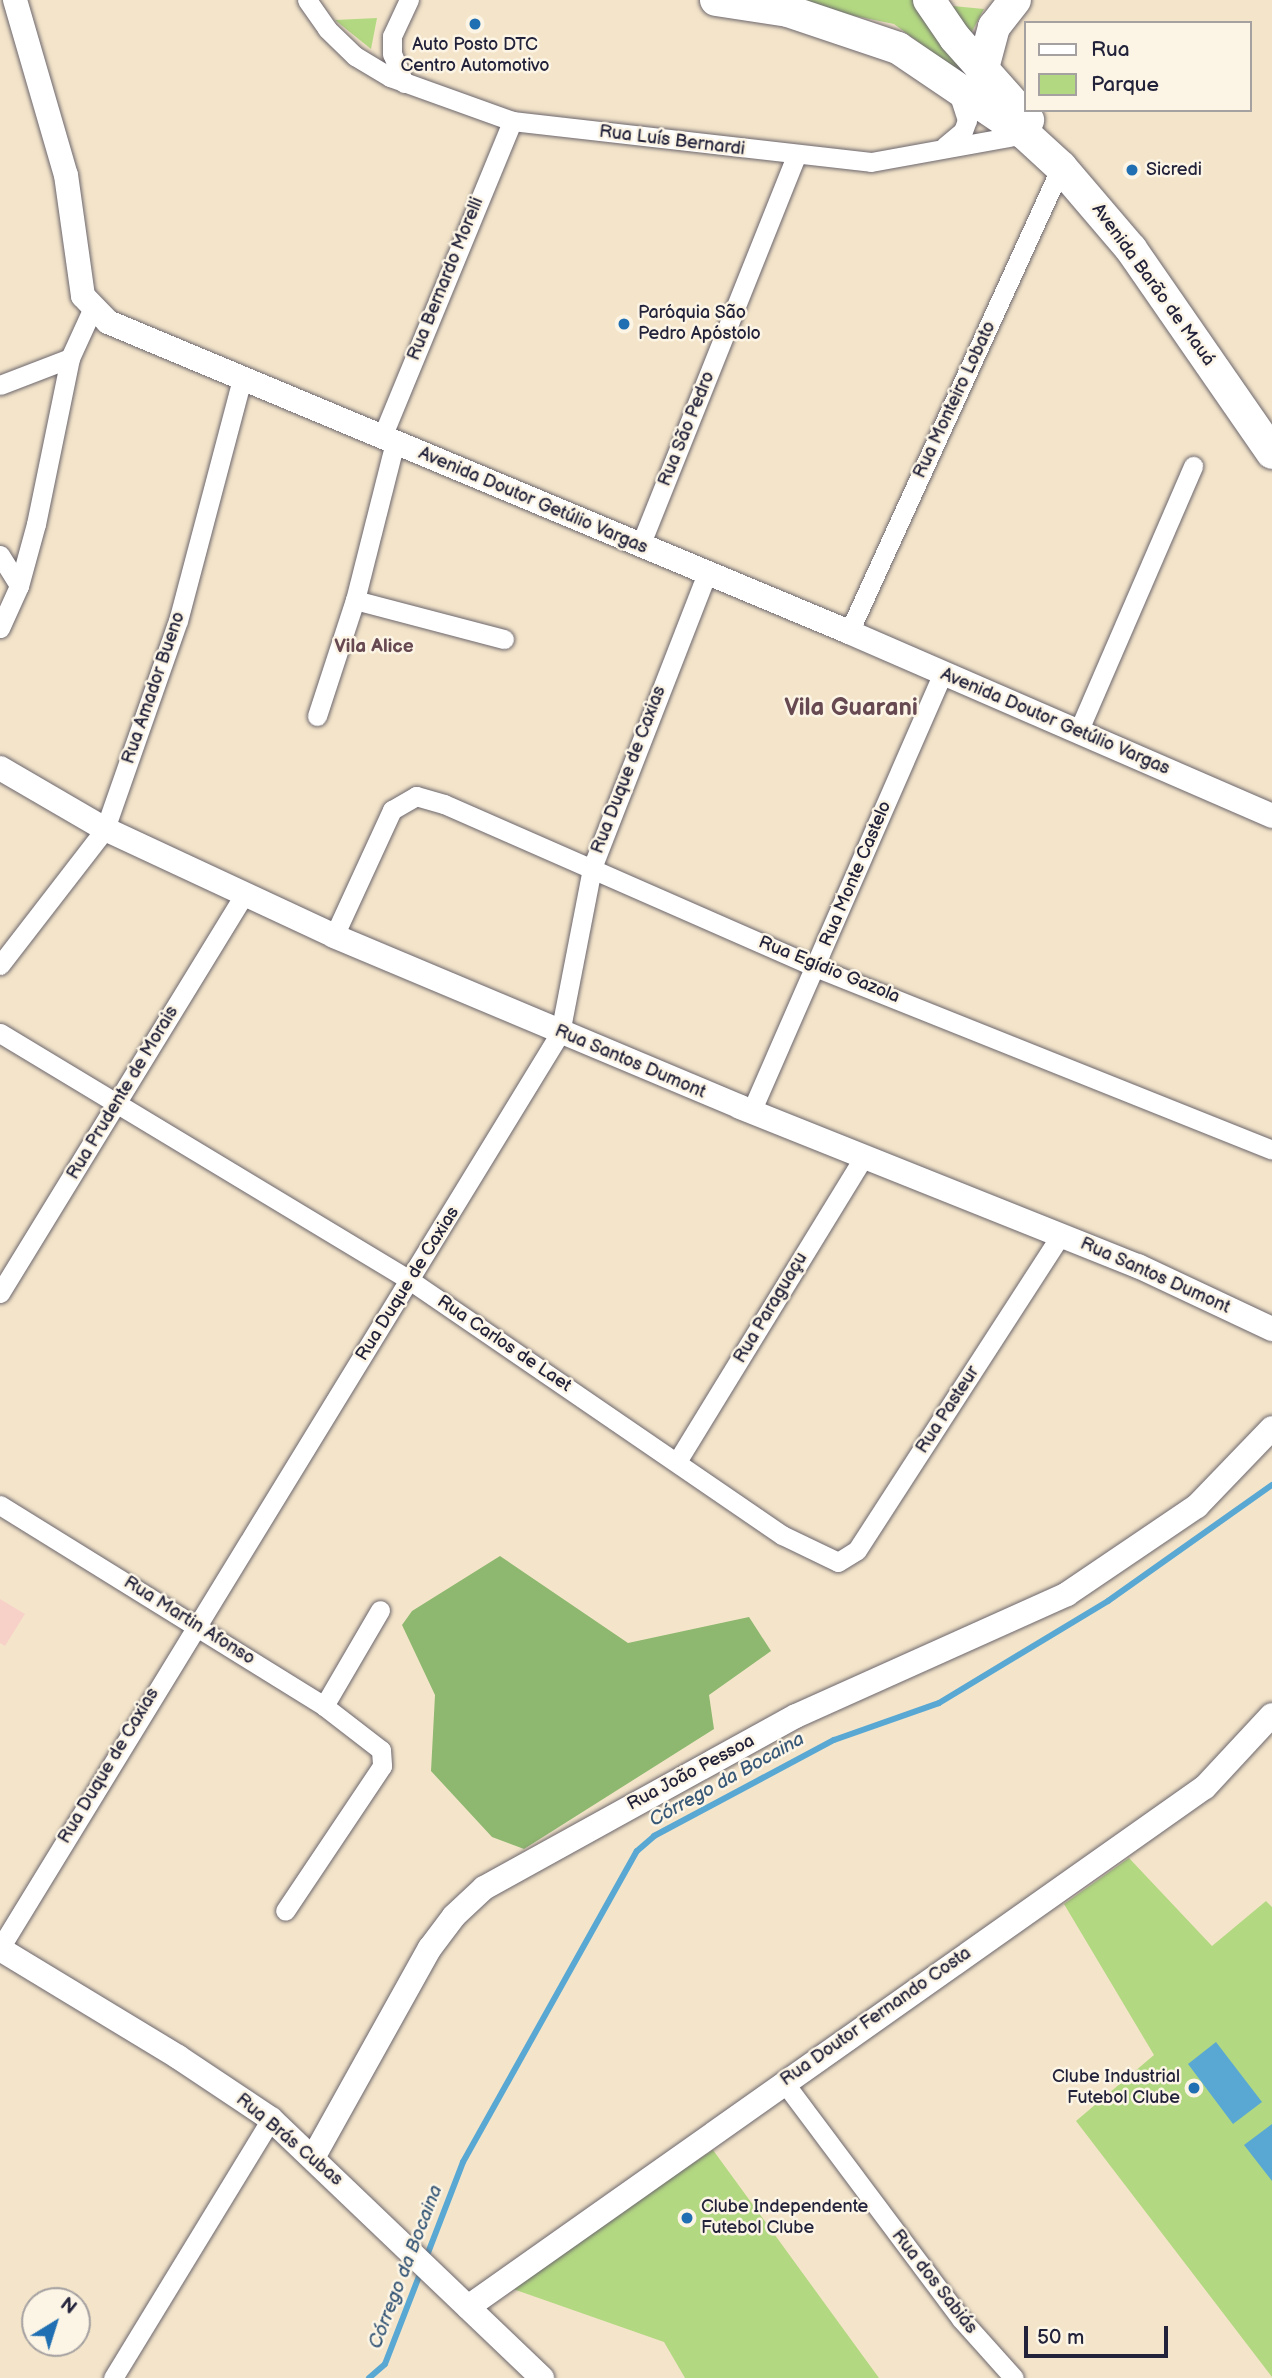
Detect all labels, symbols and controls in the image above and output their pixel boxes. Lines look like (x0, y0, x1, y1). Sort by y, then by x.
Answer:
marker: Auto Posto DTC Centro Automotivo (467, 16, 483, 32)
legend (1024, 21, 1251, 112)
place label: Auto Posto DTC Centro Automotivo (400, 35, 550, 78)
text: Rua (1091, 37, 1130, 62)
text: Parque (1091, 72, 1159, 97)
street label: Rua Luís Bernardi (598, 121, 746, 161)
place label: Sicredi (1146, 159, 1202, 181)
marker: Sicredi (1124, 162, 1140, 178)
street label: Rua Bernardo Morelli (403, 194, 489, 364)
street label: Avenida Barão de Mauá (1087, 200, 1219, 370)
place label: Paróquia São Pedro Apóstolo (638, 303, 761, 346)
marker: Paróquia São Pedro Apóstolo (616, 316, 632, 332)
street label: Rua Monteiro Lobato (909, 318, 1001, 482)
street label: Rua São Pedro (654, 368, 720, 490)
street label: Avenida Doutor Getúlio Vargas (415, 443, 651, 559)
street label: Rua Amador Bueno (118, 609, 190, 767)
district label: Vila Alice (334, 636, 414, 658)
street label: Avenida Doutor Getúlio Vargas (937, 664, 1173, 780)
street label: Rua Duque de Caxias (587, 683, 671, 857)
district label: Vila Guarani (784, 694, 918, 722)
street label: Rua Monte Castelo (816, 798, 896, 950)
street label: Rua Egídio Gazola (755, 932, 903, 1008)
street label: Rua Prudente de Morais (63, 1002, 183, 1184)
street label: Rua Santos Dumont (551, 1020, 709, 1104)
street label: Rua Duque de Caxias (352, 1203, 464, 1365)
street label: Rua Santos Dumont (1077, 1233, 1233, 1319)
street label: Rua Paraguaçu (730, 1249, 812, 1367)
street label: Rua Carlos de Laet (433, 1291, 575, 1397)
street label: Rua Pasteur (912, 1362, 984, 1458)
street label: Rua Martin Afonso (119, 1572, 259, 1670)
street label: Rua Duque de Caxias (54, 1684, 164, 1848)
water label: Córrego da Bocaina (646, 1728, 808, 1832)
street label: Rua João Pessoa (623, 1730, 759, 1816)
street label: Rua Doutor Fernando Costa (777, 1943, 975, 2091)
place label: Clube Industrial Futebol Clube (1052, 2067, 1180, 2110)
marker: Clube Industrial Futebol Clube (1186, 2080, 1202, 2096)
street label: Rua Brás Cubas (231, 2089, 347, 2191)
water label: Córrego da Bocaina (364, 2182, 448, 2352)
place label: Clube Independente Futebol Clube (701, 2197, 868, 2240)
marker: Clube Independente Futebol Clube (679, 2210, 695, 2226)
street label: Rua dos Sabiás (886, 2225, 982, 2339)
north arrow (21, 2287, 91, 2357)
text: N (55, 2293, 81, 2320)
scale bar (1027, 2312, 1170, 2356)
text: 50 m (1037, 2325, 1084, 2350)

